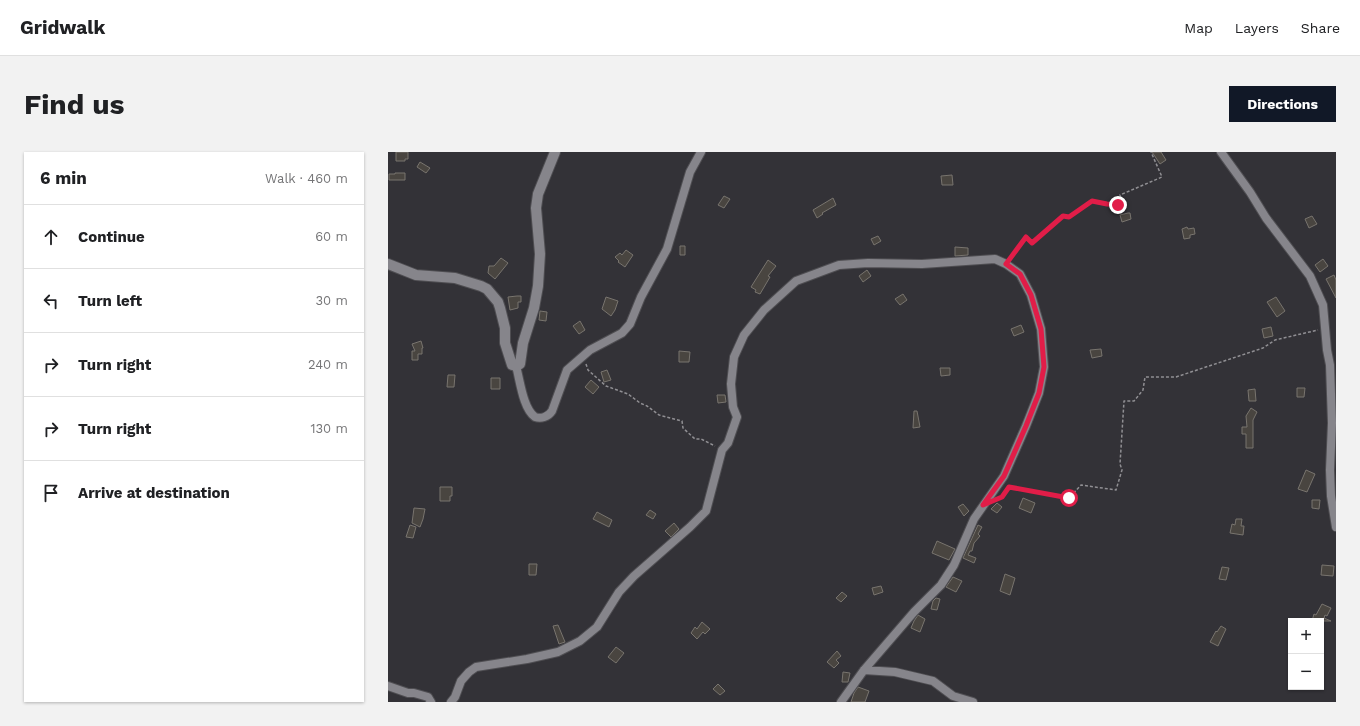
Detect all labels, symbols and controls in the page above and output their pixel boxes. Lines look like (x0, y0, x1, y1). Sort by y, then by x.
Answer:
text: Gridwalk (20, 16, 105, 39)
text: Map (1184, 20, 1213, 36)
text: Layers (1235, 20, 1279, 36)
text: Share (1301, 20, 1340, 36)
button: Directions (1229, 86, 1336, 122)
text: Find us (24, 88, 124, 121)
text: 6 min (40, 168, 87, 188)
text: Walk · 460 m (265, 171, 348, 186)
route end (1109, 196, 1127, 214)
icon: ahead (40, 226, 62, 248)
text: Continue (78, 228, 145, 246)
text: 60 m (315, 229, 348, 244)
icon: left (40, 290, 62, 312)
text: Turn left (78, 292, 142, 310)
text: 30 m (316, 293, 348, 308)
icon: right (40, 354, 62, 376)
text: Turn right (78, 356, 151, 374)
text: 240 m (308, 357, 348, 372)
icon: right (40, 418, 62, 440)
text: Turn right (78, 420, 151, 438)
text: 130 m (310, 421, 348, 436)
icon: arrive (40, 482, 62, 504)
text: Arrive at destination (78, 484, 230, 502)
route start (1060, 489, 1078, 507)
map controls (1288, 618, 1324, 690)
button: + (1288, 618, 1324, 654)
button: − (1288, 654, 1324, 690)

